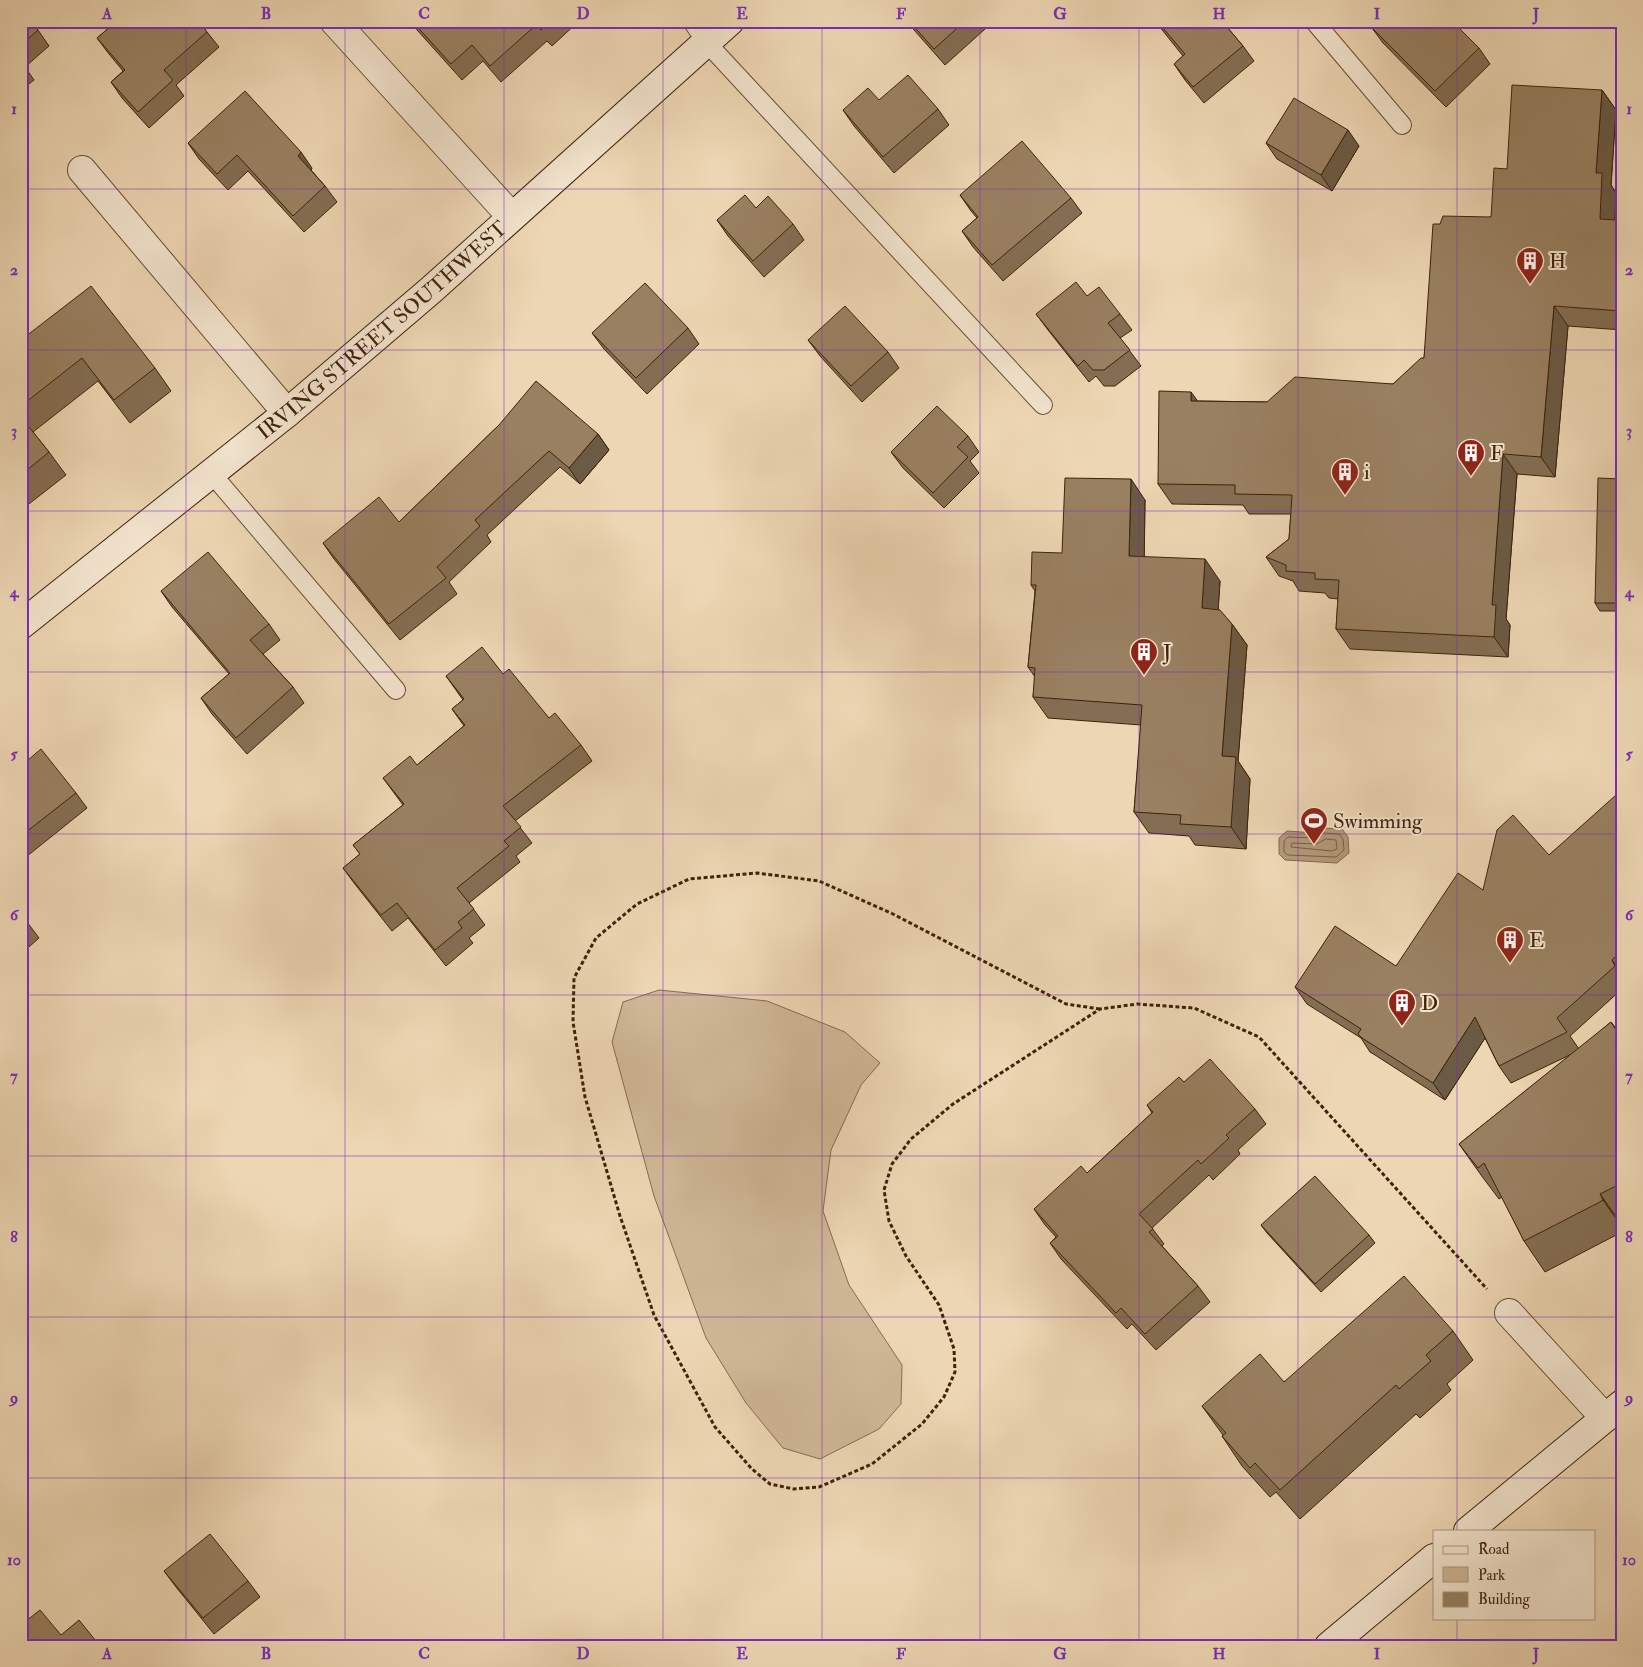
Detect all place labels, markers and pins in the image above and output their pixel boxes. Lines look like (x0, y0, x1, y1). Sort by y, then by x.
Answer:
building icon: H (1515, 246, 1545, 285)
place label: H (1549, 248, 1566, 275)
building icon: F (1456, 438, 1486, 477)
place label: F (1490, 440, 1503, 467)
building icon: i (1330, 457, 1360, 496)
place label: i (1364, 459, 1370, 486)
building icon: J (1129, 637, 1159, 676)
place label: J (1162, 639, 1172, 666)
sports icon: Swimming (1299, 806, 1329, 845)
place label: Swimming (1333, 808, 1423, 835)
building icon: E (1495, 925, 1525, 964)
place label: E (1529, 927, 1544, 954)
building icon: D (1387, 988, 1417, 1027)
place label: D (1421, 990, 1438, 1017)

